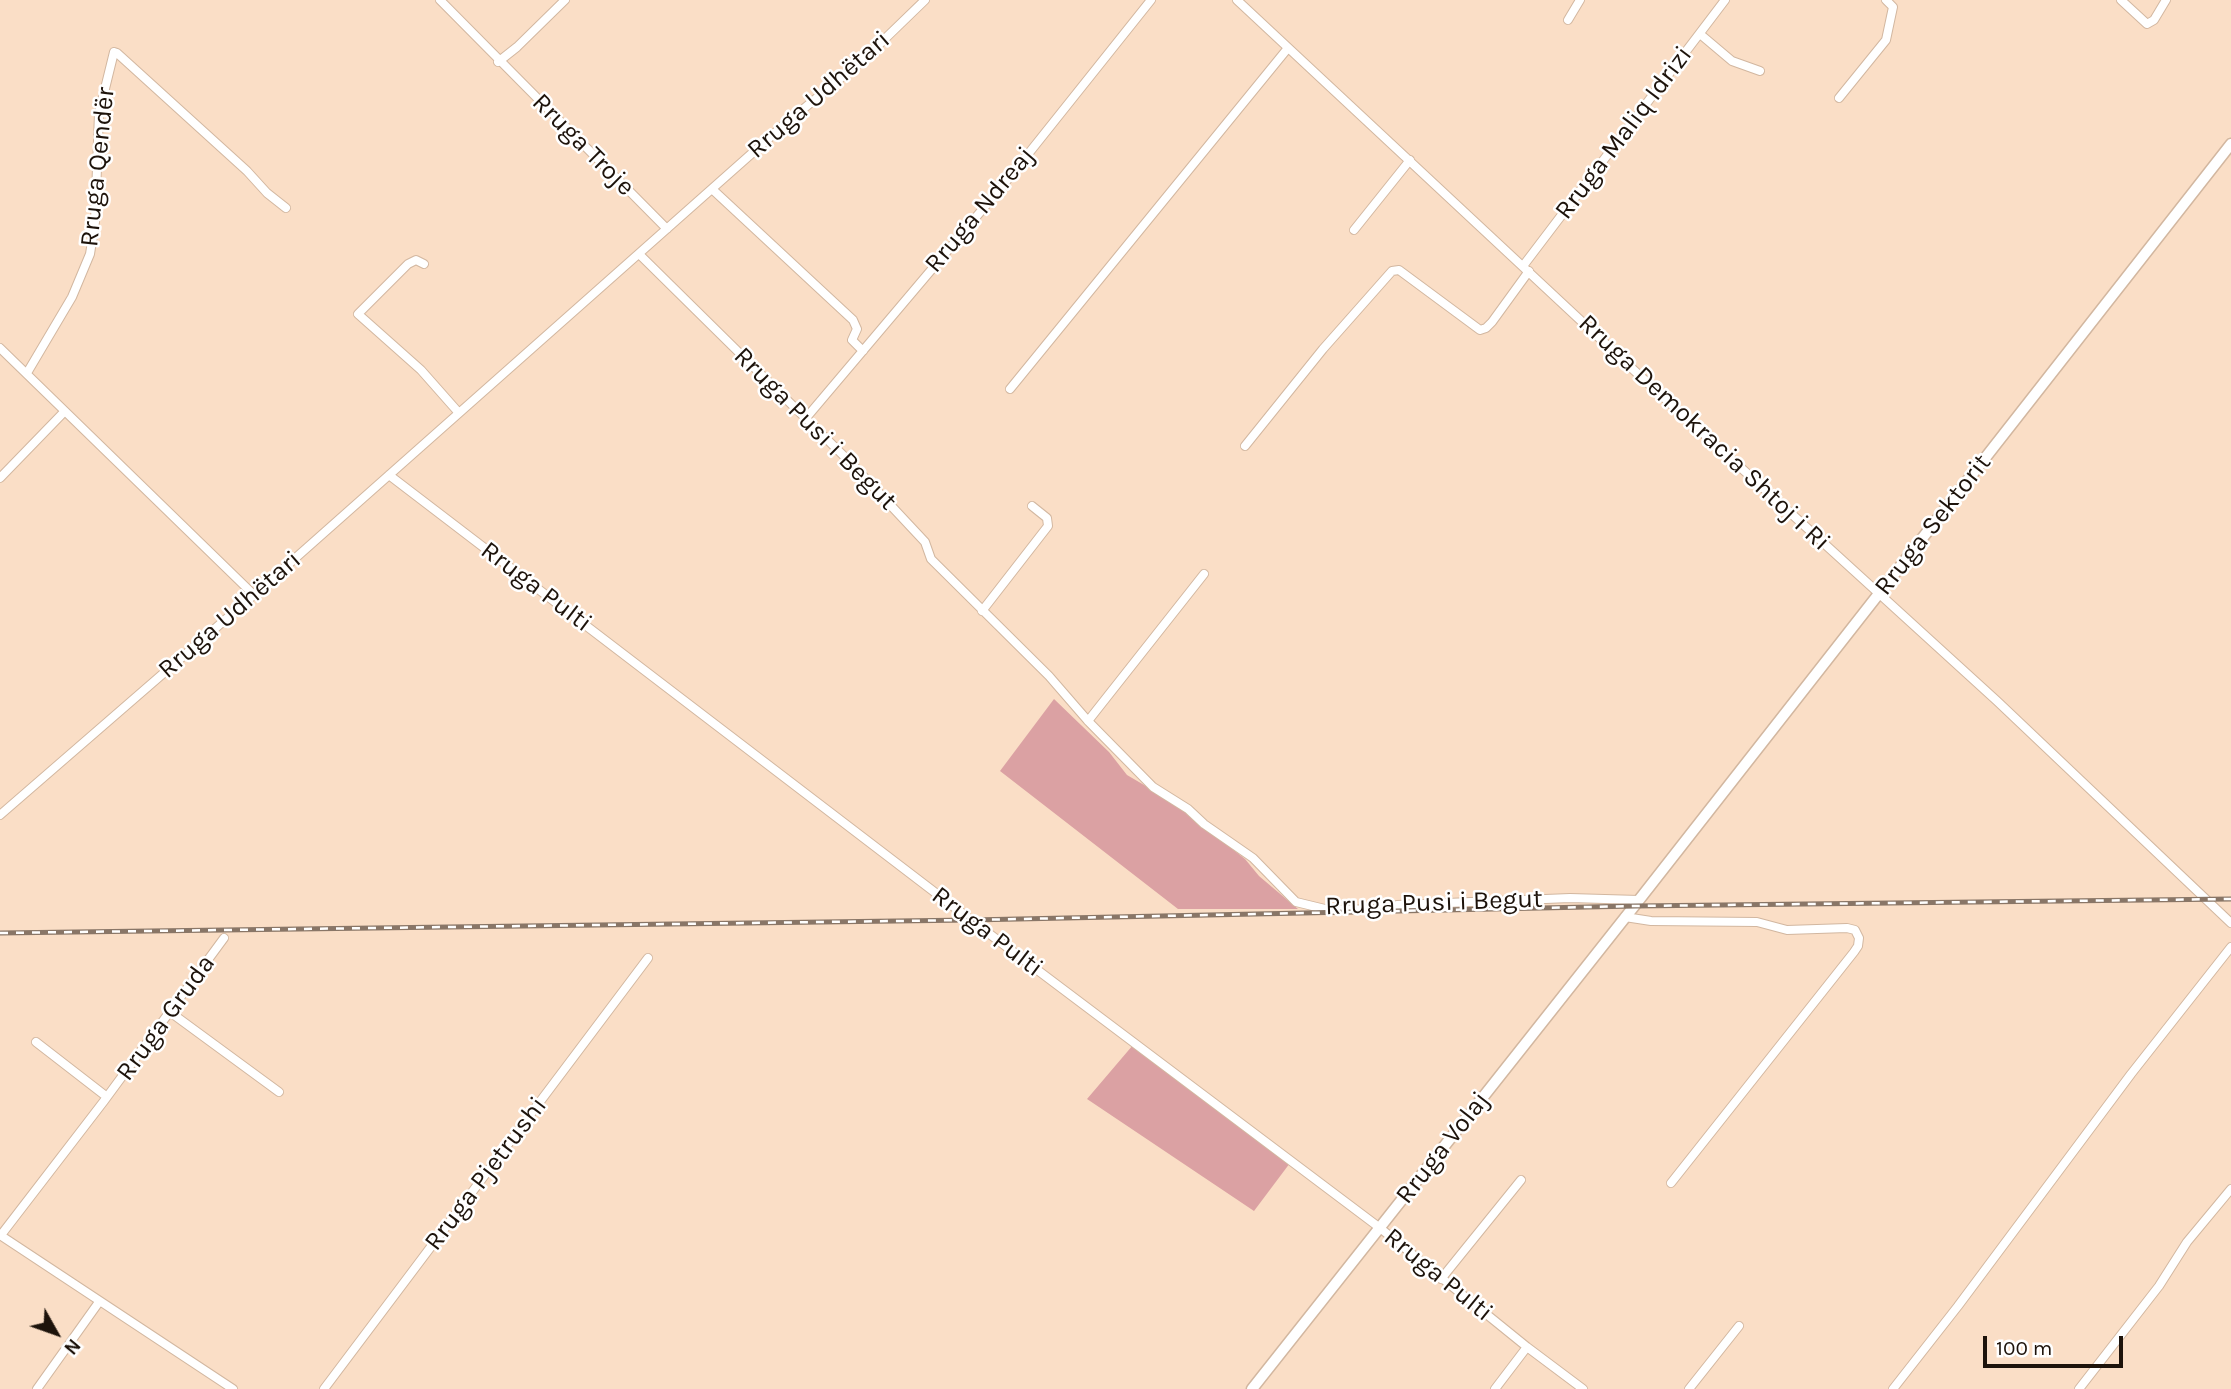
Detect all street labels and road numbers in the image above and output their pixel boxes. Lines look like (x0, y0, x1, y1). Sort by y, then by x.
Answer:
street label: Rruga Udhëtari (741, 25, 897, 165)
street label: Rruga Maliq Idrizi (1549, 40, 1699, 226)
street label: Rruga Qendër (74, 86, 122, 248)
street label: Rruga Troje (525, 87, 641, 203)
street label: Rruga Ndreaj (918, 141, 1042, 279)
street label: Rruga Demokracia Shtoj i Ri (1572, 308, 1836, 558)
street label: Rruga Pusi i Begut (727, 341, 903, 517)
street label: Rruga Sektorit (1868, 448, 1998, 602)
street label: Rruga Pulti (474, 535, 598, 639)
street label: Rruga Udhëtari (152, 545, 308, 685)
street label: Rruga Pulti (925, 880, 1049, 984)
street label: Rruga Pusi i Begut (1325, 884, 1543, 922)
street label: Rruga Gruda (110, 949, 222, 1087)
street label: Rruga Volaj (1389, 1086, 1497, 1210)
street label: Rruga Pjetrushi (418, 1091, 554, 1257)
street label: Rruga Pulti (1377, 1222, 1499, 1328)

